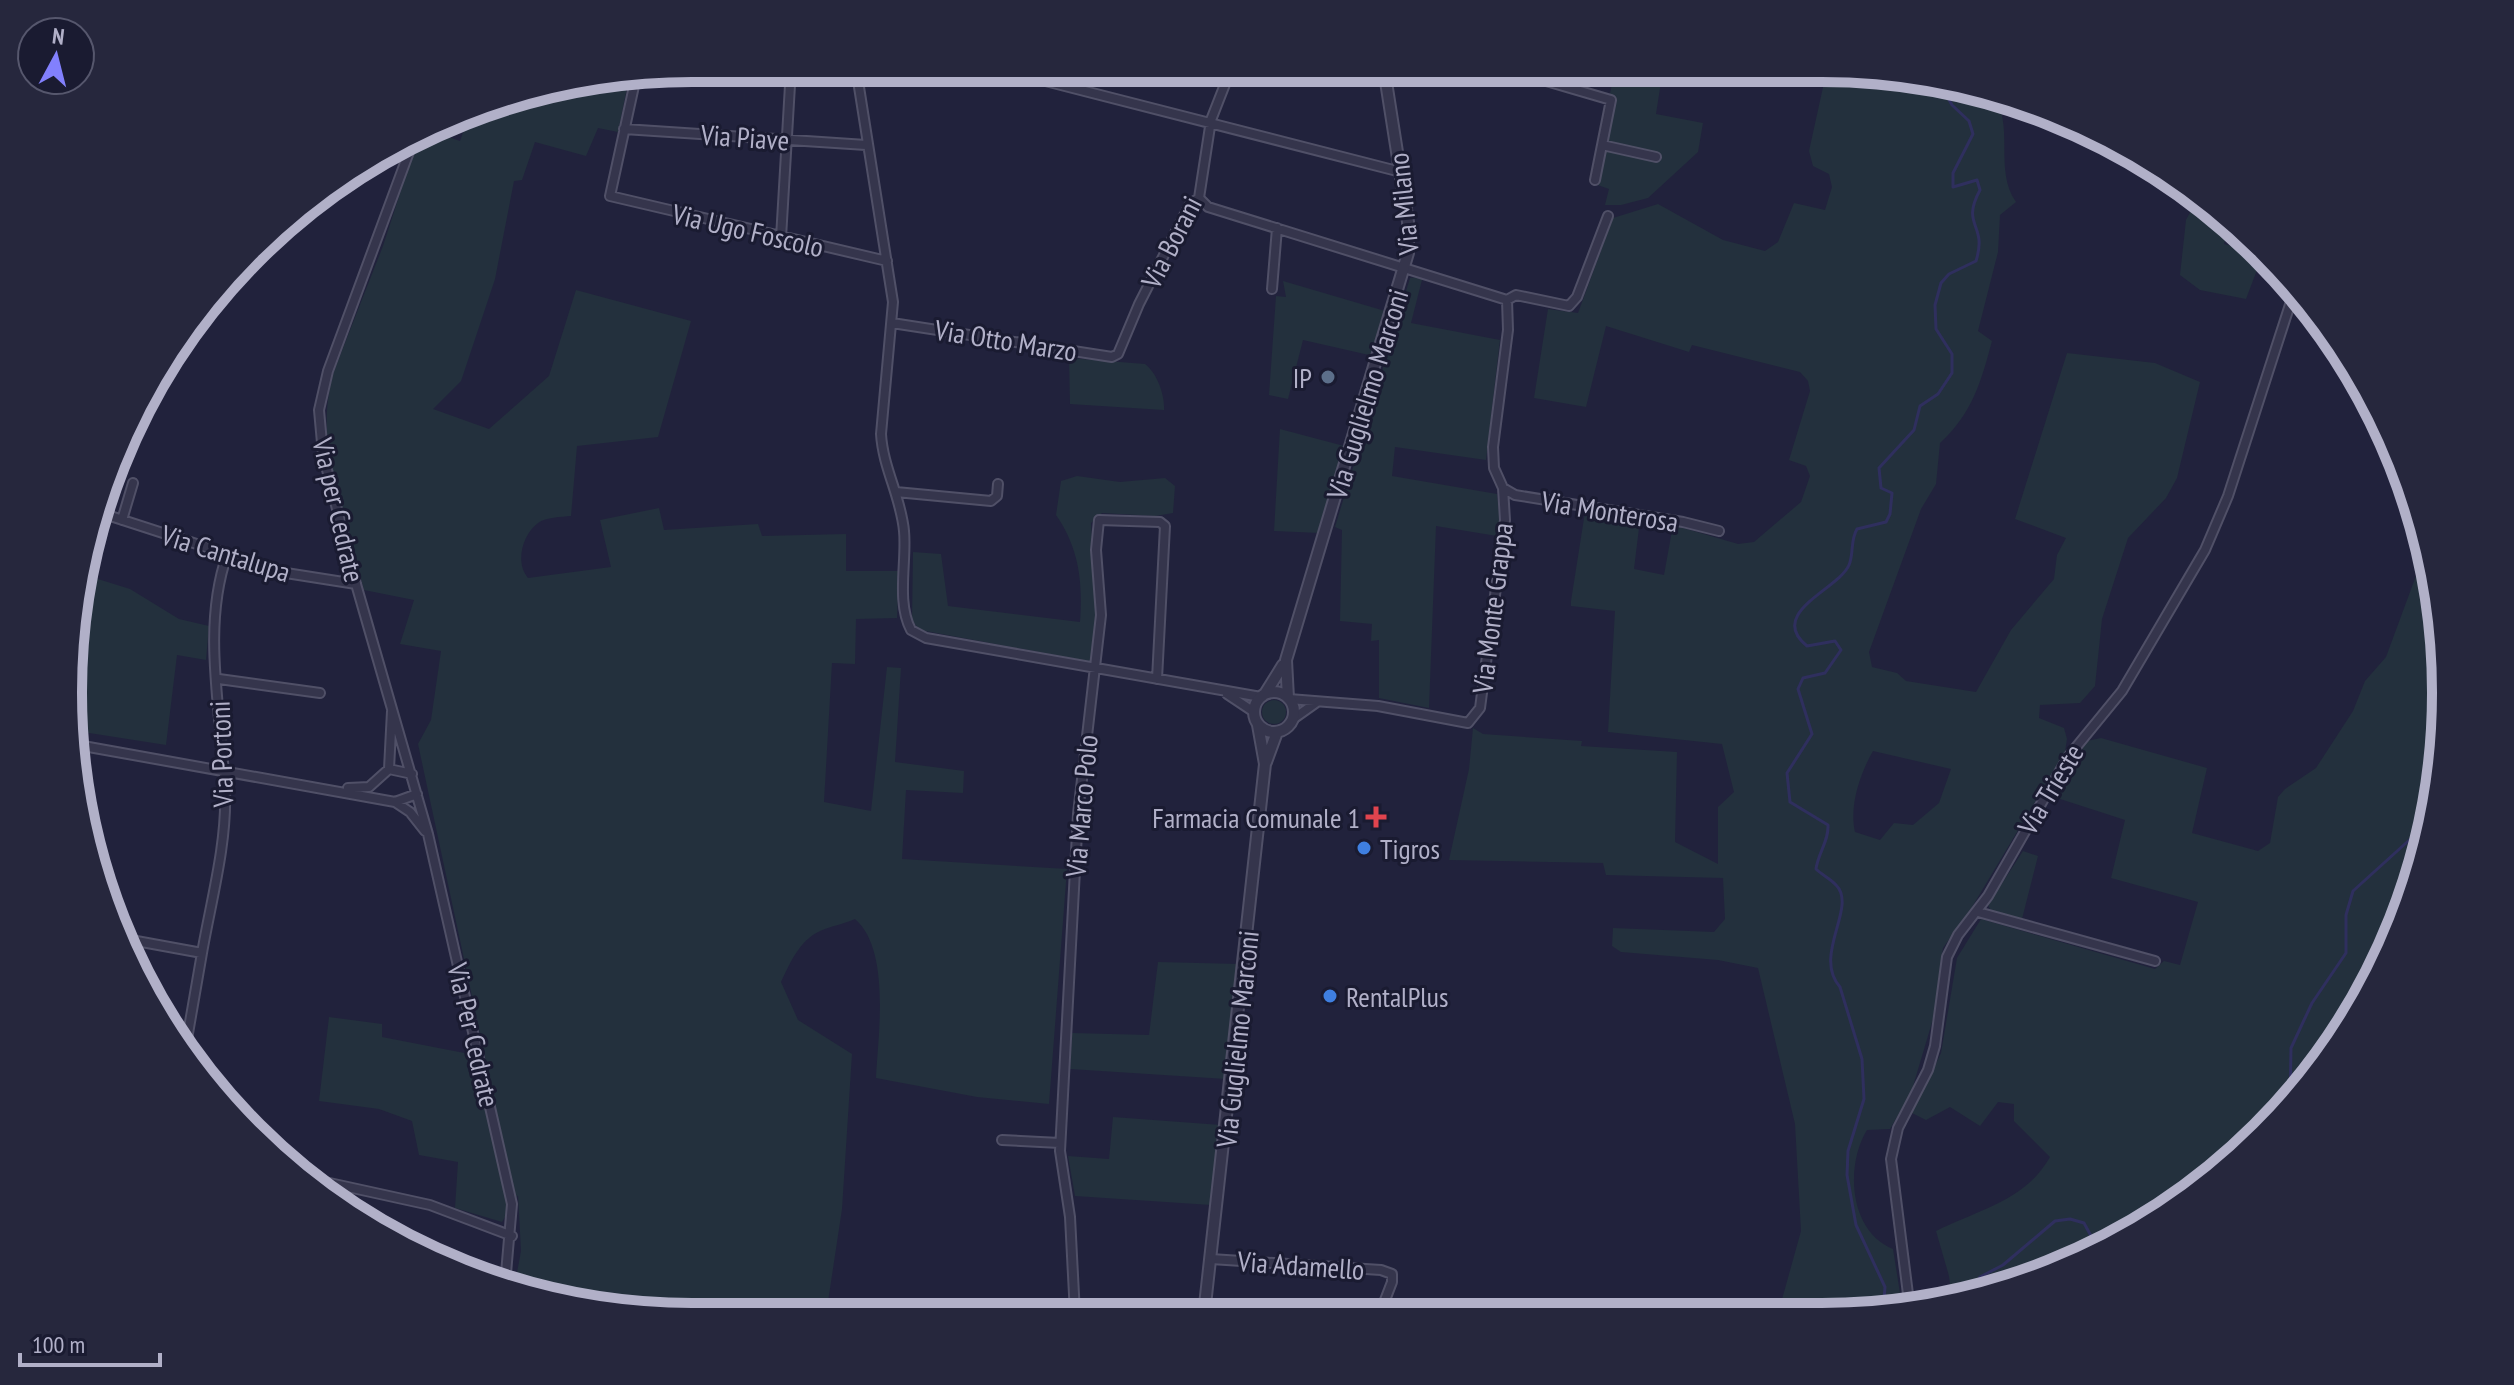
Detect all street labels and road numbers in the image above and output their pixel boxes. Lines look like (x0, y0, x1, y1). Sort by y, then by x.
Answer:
street label: Via Piave (699, 115, 790, 159)
street label: Via Milano (1379, 151, 1427, 258)
street label: Via Borani (1132, 190, 1210, 295)
street label: Via Ugo Foscolo (668, 194, 827, 265)
street label: Via Guglielmo Marconi (1317, 284, 1417, 505)
street label: Via Otto Marzo (931, 310, 1080, 369)
street label: Via per Cedrate (304, 433, 374, 586)
street label: Via Monterosa (1538, 482, 1681, 540)
street label: Via Cantalupa (156, 516, 295, 590)
street label: Via Monte Grappa (1463, 521, 1521, 696)
street label: Via Portoni (201, 700, 241, 809)
street label: Via Marco Polo (1056, 733, 1106, 880)
street label: Via Trieste (2008, 737, 2091, 842)
street label: Via Guglielmo Marconi (1207, 929, 1267, 1150)
street label: Via Per Cedrate (439, 958, 509, 1111)
street label: Via Adamello (1235, 1242, 1366, 1288)

